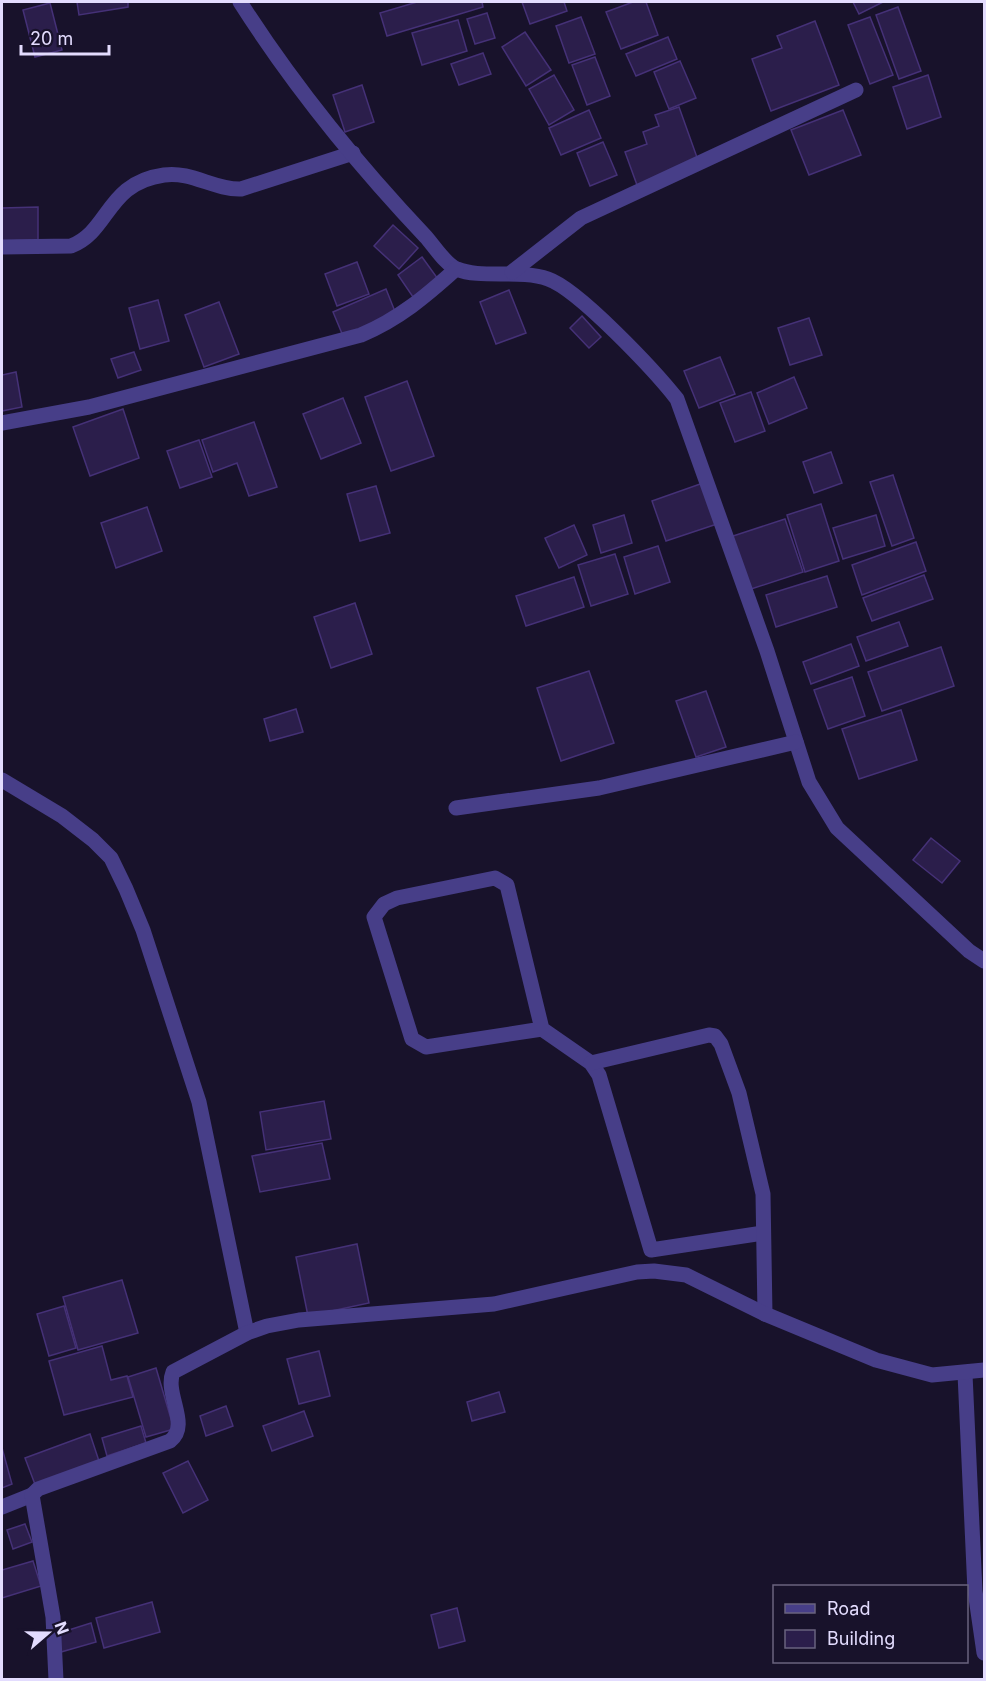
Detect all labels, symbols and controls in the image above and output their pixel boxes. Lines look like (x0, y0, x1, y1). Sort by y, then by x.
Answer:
scale bar (21, 18, 110, 56)
text: 20 m (30, 28, 73, 49)
legend (773, 1585, 968, 1663)
text: Road (827, 1598, 870, 1619)
north arrow (18, 1603, 78, 1663)
text: N (51, 1619, 74, 1637)
text: Building (827, 1628, 895, 1649)

